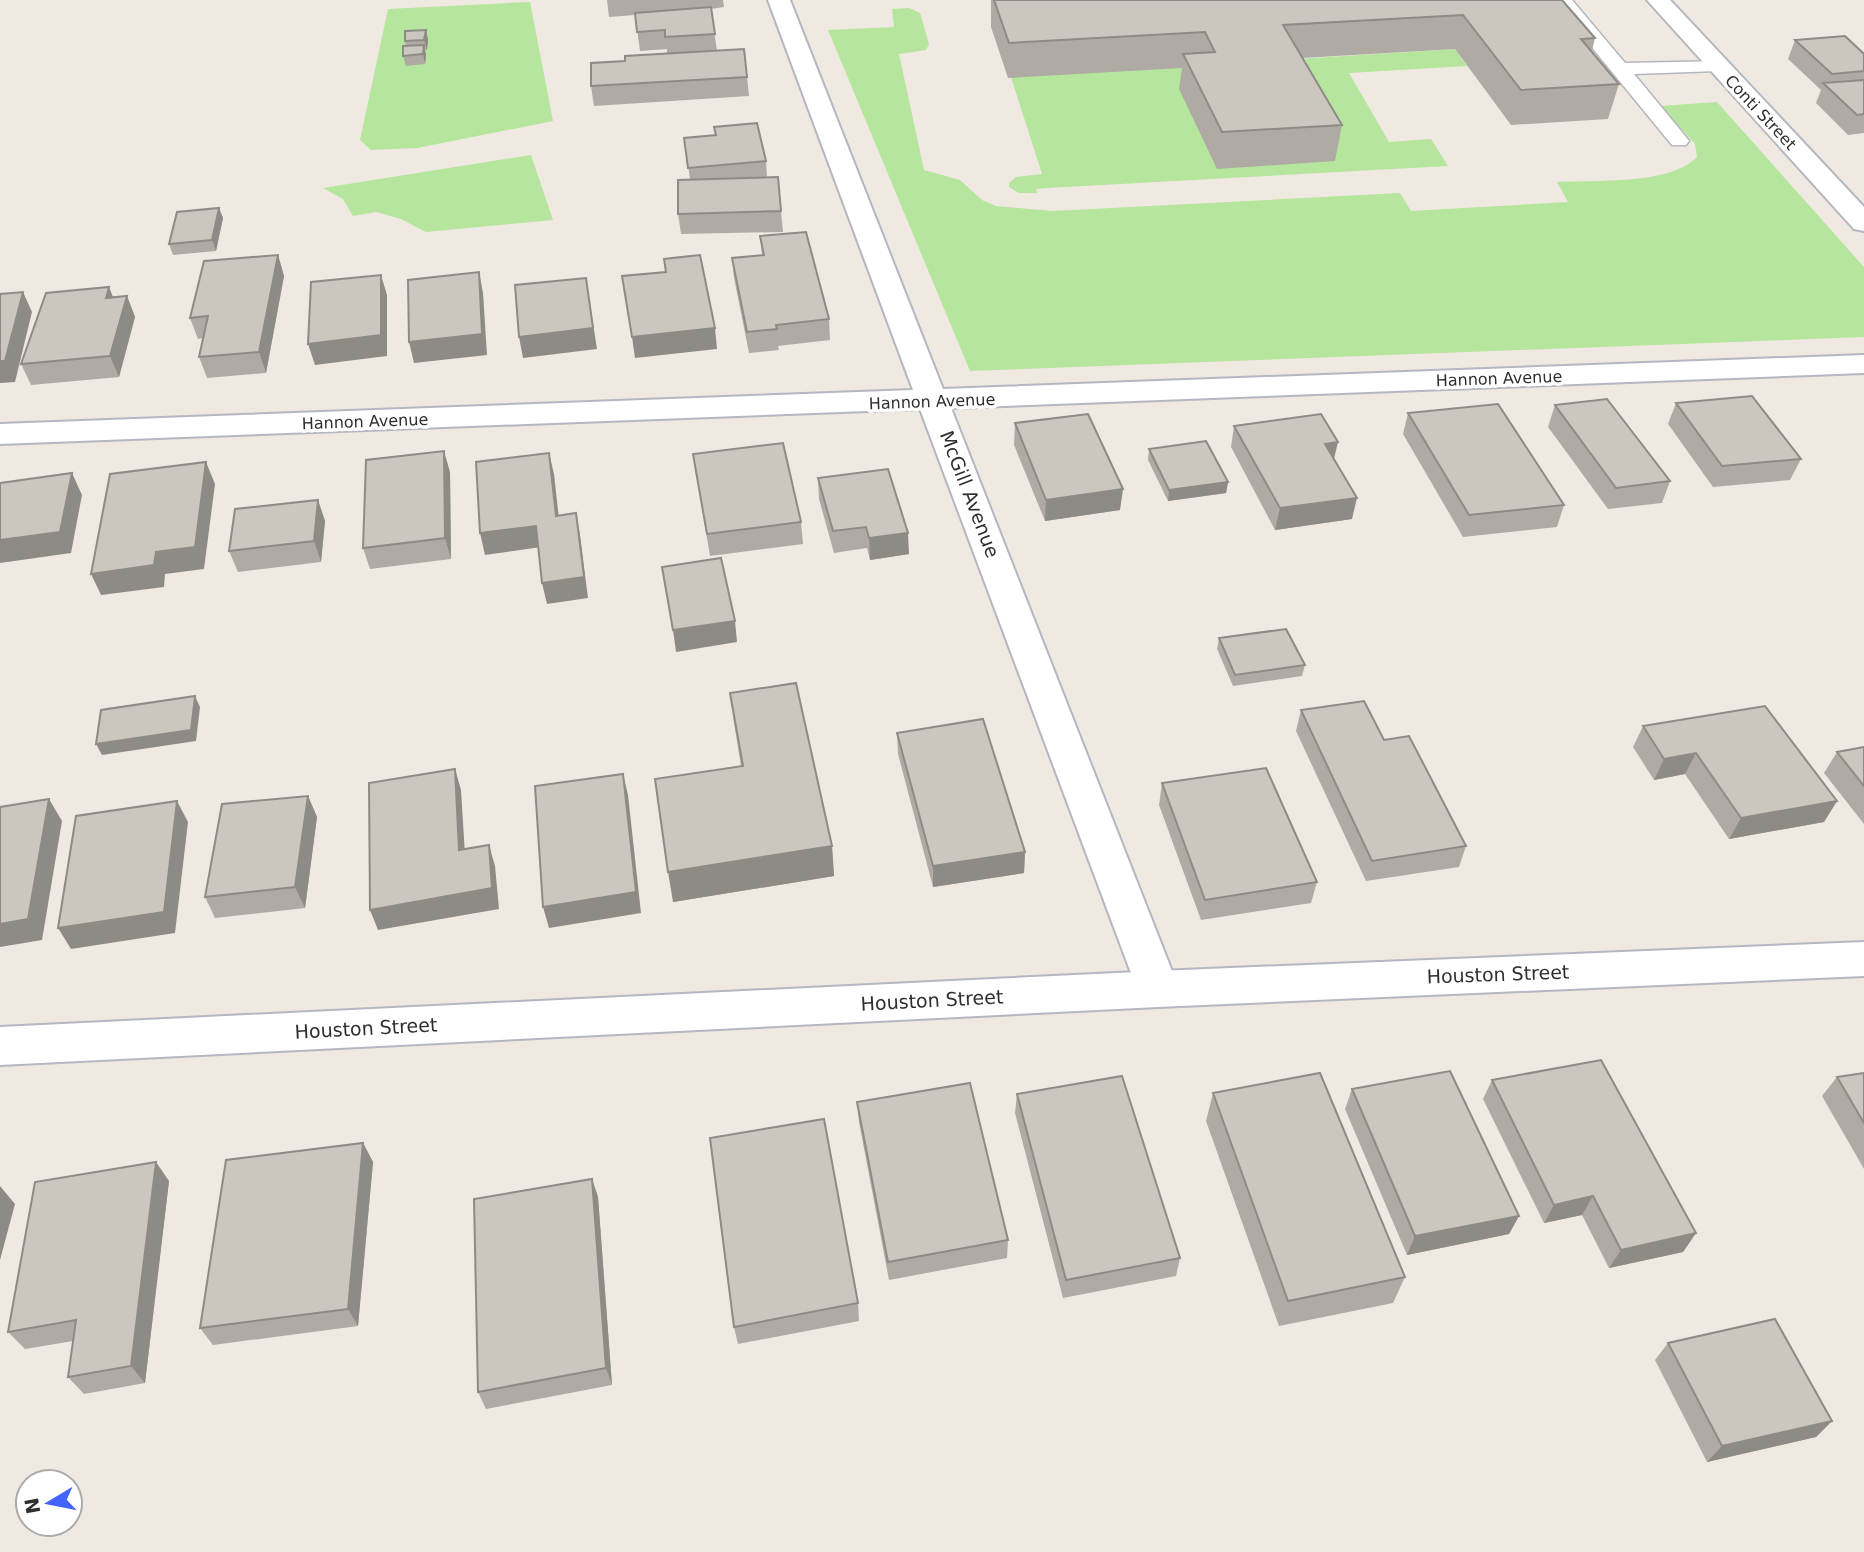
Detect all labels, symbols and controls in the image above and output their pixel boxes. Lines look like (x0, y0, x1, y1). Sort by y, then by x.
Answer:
street label: Conti Street (1721, 71, 1800, 154)
street label: Hannon Avenue (1435, 367, 1563, 390)
street label: Hannon Avenue (868, 390, 996, 413)
street label: Hannon Avenue (301, 410, 429, 433)
street label: McGill Avenue (936, 427, 1004, 561)
street label: Houston Street (1426, 961, 1570, 987)
street label: Houston Street (860, 985, 1004, 1015)
street label: Houston Street (294, 1013, 438, 1043)
north arrow (14, 1468, 84, 1538)
text: N (20, 1496, 44, 1516)

